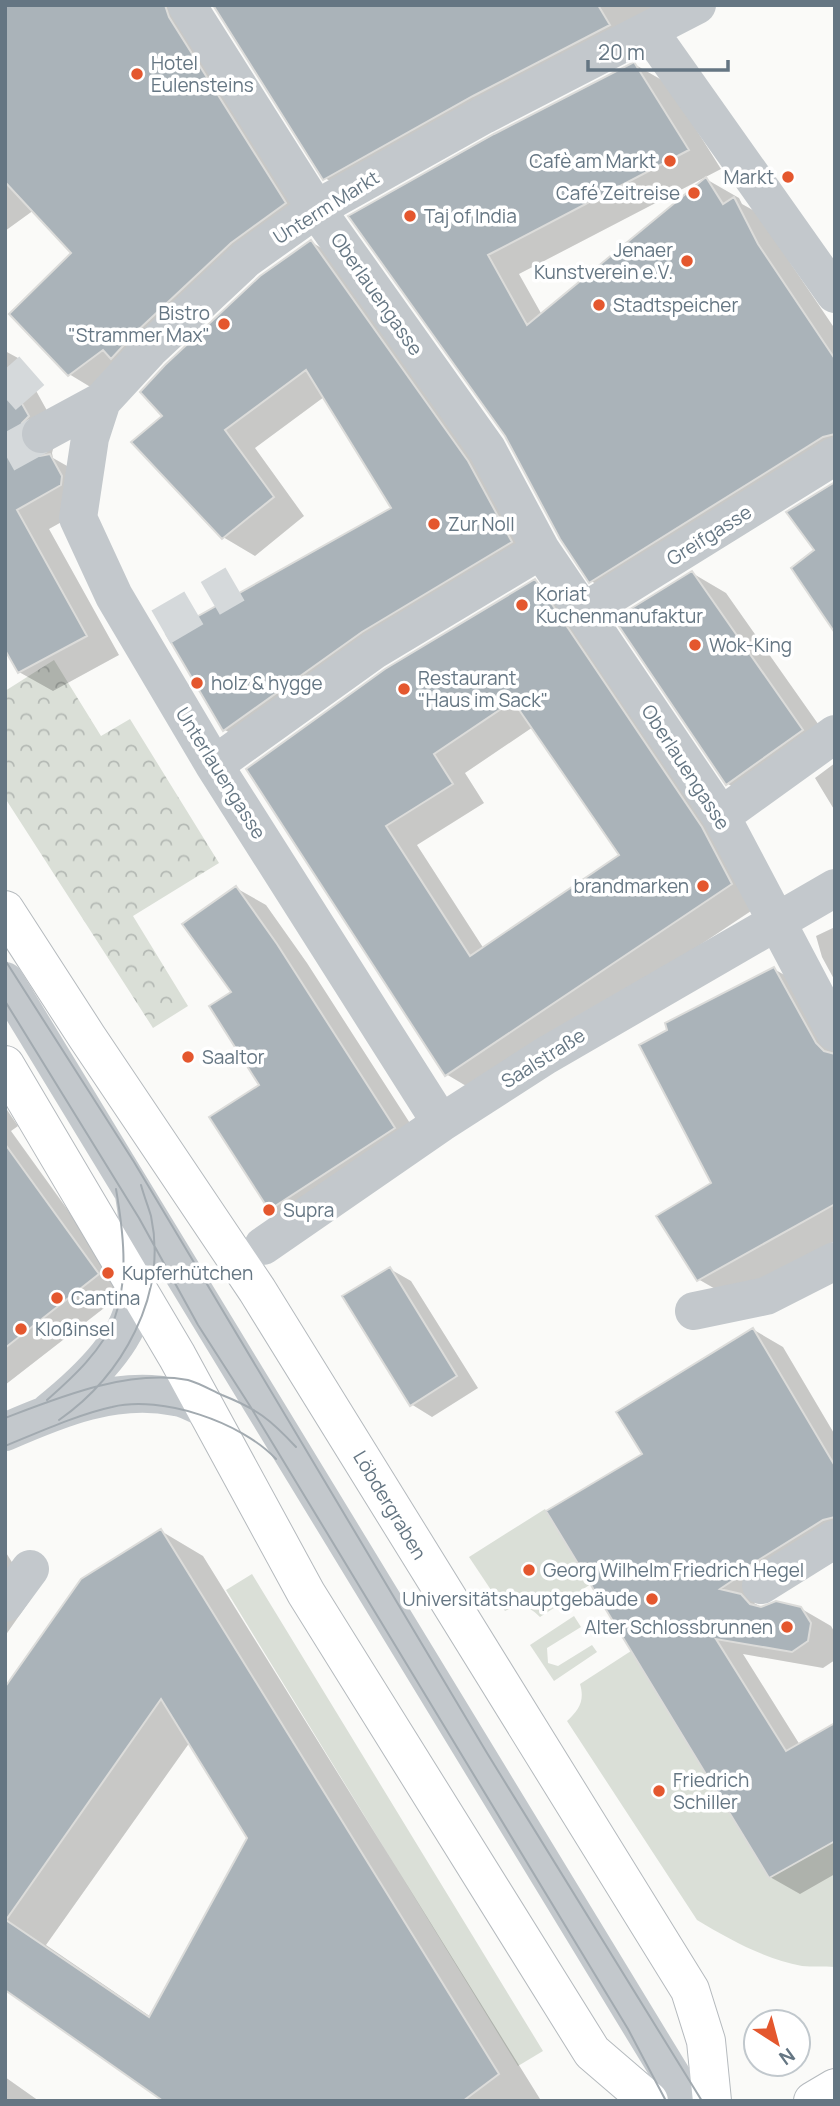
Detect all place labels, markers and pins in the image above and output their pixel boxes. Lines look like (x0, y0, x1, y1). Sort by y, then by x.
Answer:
place label: Hotel Eulensteins (151, 50, 254, 98)
marker: Hotel Eulensteins (129, 66, 145, 82)
place label: Cafè am Markt (529, 148, 656, 174)
marker: Cafè am Markt (662, 153, 678, 169)
place label: Markt (724, 164, 774, 190)
marker: Markt (780, 169, 796, 185)
place label: Café Zeitreise (556, 180, 680, 206)
marker: Café Zeitreise (686, 185, 702, 201)
place label: Taj of India (424, 203, 517, 229)
marker: Taj of India (402, 208, 418, 224)
place label: Jenaer Kunstverein e.V. (534, 237, 673, 285)
marker: Jenaer Kunstverein e.V. (679, 253, 695, 269)
place label: Stadtspeicher (613, 292, 738, 318)
marker: Stadtspeicher (591, 297, 607, 313)
place label: Bistro "Strammer Max" (68, 300, 210, 348)
marker: Bistro "Strammer Max" (216, 316, 232, 332)
place label: Zur Noll (448, 511, 515, 537)
marker: Zur Noll (426, 516, 442, 532)
place label: Koriat Kuchenmanufaktur (536, 581, 703, 629)
marker: Koriat Kuchenmanufaktur (514, 597, 530, 613)
place label: Wok-King (709, 632, 792, 658)
marker: Wok-King (687, 637, 703, 653)
place label: Restaurant "Haus im Sack" (418, 665, 548, 713)
place label: holz & hygge (211, 670, 323, 696)
marker: holz & hygge (189, 675, 205, 691)
marker: Restaurant "Haus im Sack" (396, 681, 412, 697)
place label: brandmarken (573, 873, 689, 899)
marker: brandmarken (695, 878, 711, 894)
place label: Saaltor (202, 1044, 265, 1070)
marker: Saaltor (180, 1049, 196, 1065)
place label: Supra (283, 1197, 334, 1223)
marker: Supra (261, 1202, 277, 1218)
place label: Kupferhütchen (122, 1260, 253, 1286)
marker: Kupferhütchen (100, 1265, 116, 1281)
place label: Cantina (71, 1285, 140, 1311)
marker: Cantina (49, 1290, 65, 1306)
place label: Kloßinsel (35, 1316, 115, 1342)
marker: Kloßinsel (13, 1321, 29, 1337)
place label: Georg Wilhelm Friedrich Hegel (543, 1557, 804, 1583)
marker: Georg Wilhelm Friedrich Hegel (521, 1562, 537, 1578)
place label: Universitätshauptgebäude (402, 1586, 638, 1612)
marker: Universitätshauptgebäude (644, 1591, 660, 1607)
place label: Alter Schlossbrunnen (584, 1614, 773, 1640)
marker: Alter Schlossbrunnen (779, 1619, 795, 1635)
place label: Friedrich Schiller (673, 1767, 749, 1815)
marker: Friedrich Schiller (651, 1783, 667, 1799)

